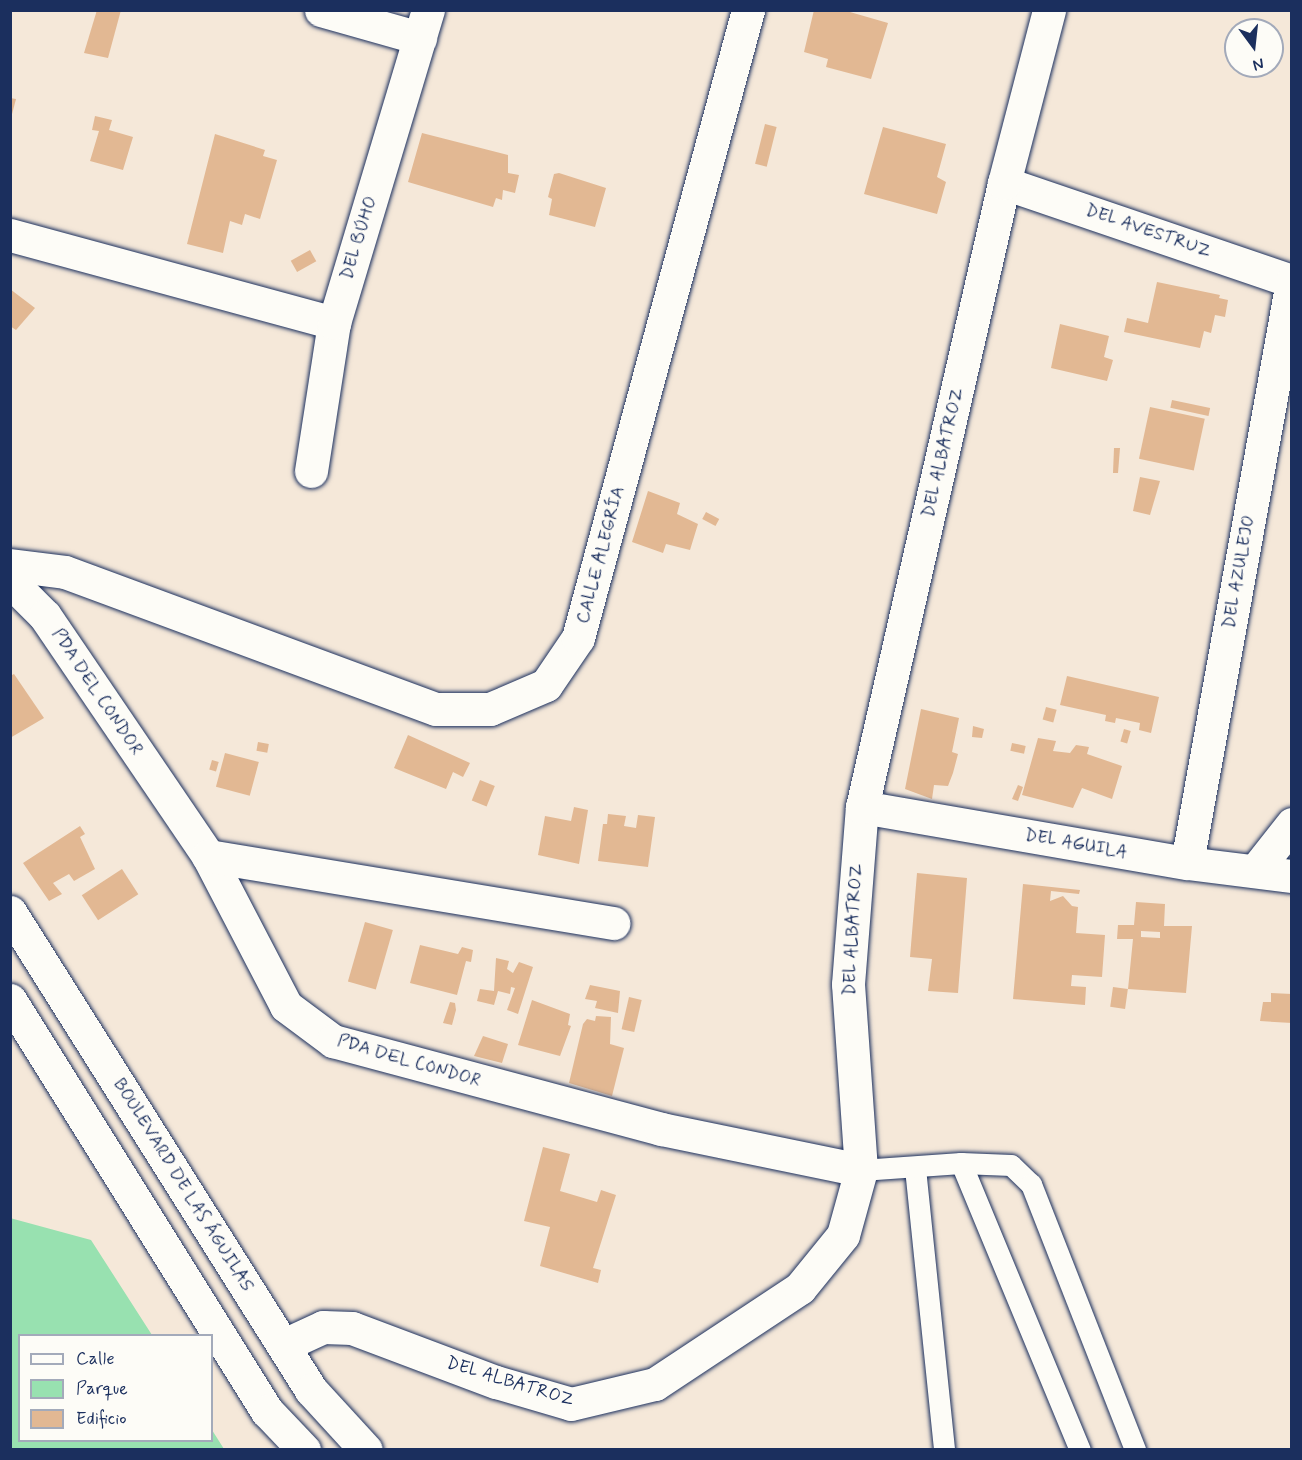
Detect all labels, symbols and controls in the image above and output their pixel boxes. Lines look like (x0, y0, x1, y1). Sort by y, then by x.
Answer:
north arrow (1224, 18, 1284, 78)
text: N (1250, 52, 1266, 75)
street label: DEL BÚHO (336, 194, 382, 282)
street label: DEL AVESTRUZ (1084, 200, 1212, 262)
street label: DEL ALBATROZ (918, 389, 968, 517)
street label: CALLE ALEGRÍA (572, 483, 630, 627)
street label: DEL AZULEJO (1218, 513, 1260, 631)
street label: PDA DEL CONDOR (47, 624, 147, 760)
street label: DEL AGUILA (1025, 825, 1127, 863)
street label: DEL ALBATROZ (839, 866, 867, 994)
street label: PDA DEL CONDOR (335, 1030, 483, 1092)
street label: BOULEVARD DE LAS ÁGUILAS (108, 1075, 258, 1295)
legend (18, 1334, 213, 1442)
text: Calle (76, 1347, 115, 1371)
street label: DEL ALBATROZ (446, 1353, 574, 1411)
text: Parque (76, 1377, 128, 1401)
text: Edificio (76, 1407, 127, 1431)

